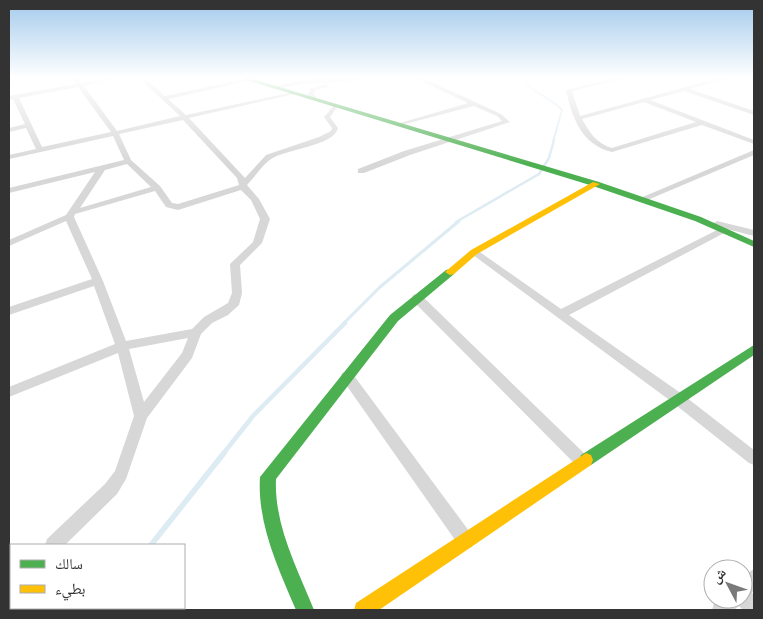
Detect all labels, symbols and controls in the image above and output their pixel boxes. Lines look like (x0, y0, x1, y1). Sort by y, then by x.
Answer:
legend (10, 544, 185, 609)
text: سالك (55, 552, 83, 575)
north arrow (703, 559, 753, 609)
text: ش (705, 563, 731, 588)
text: بطيء (55, 577, 85, 601)

